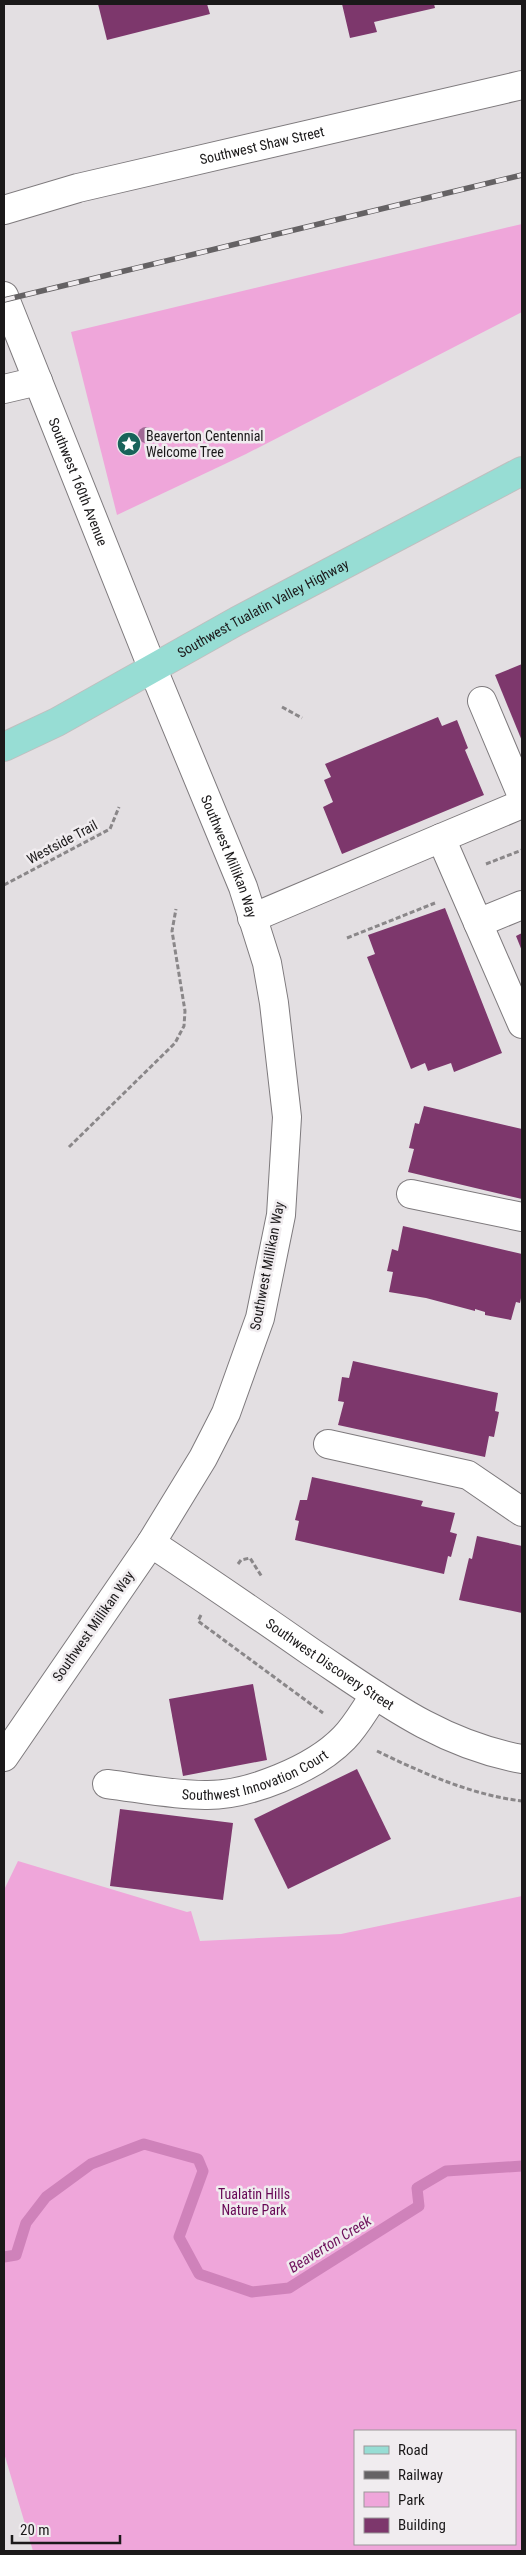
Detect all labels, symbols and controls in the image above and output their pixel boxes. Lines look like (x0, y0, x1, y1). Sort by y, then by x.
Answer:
street label: Southwest Shaw Street (198, 123, 326, 168)
street label: Southwest 160th Avenue (45, 415, 111, 549)
place label: Beaverton Centennial Welcome Tree (146, 428, 264, 460)
place icon: Beaverton Centennial Welcome Tree (116, 431, 142, 457)
street label: Southwest Tualatin Valley Highway (175, 556, 351, 661)
street label: Southwest Millikan Way (198, 793, 260, 920)
street label: Westside Trail (24, 817, 100, 867)
street label: Southwest Millikan Way (247, 1200, 287, 1332)
street label: Southwest Millikan Way (49, 1568, 137, 1684)
street label: Southwest Discovery Street (263, 1615, 397, 1713)
street label: Southwest Innovation Court (181, 1747, 331, 1803)
park label: Tualatin Hills Nature Park (218, 2186, 290, 2218)
water label: Beaverton Creek (285, 2211, 375, 2277)
legend (354, 2430, 516, 2545)
text: Road (398, 2441, 428, 2459)
text: Railway (398, 2466, 443, 2484)
text: Park (398, 2491, 425, 2509)
scale bar (12, 2512, 120, 2544)
text: Building (398, 2516, 446, 2534)
text: 20 m (20, 2521, 50, 2539)

